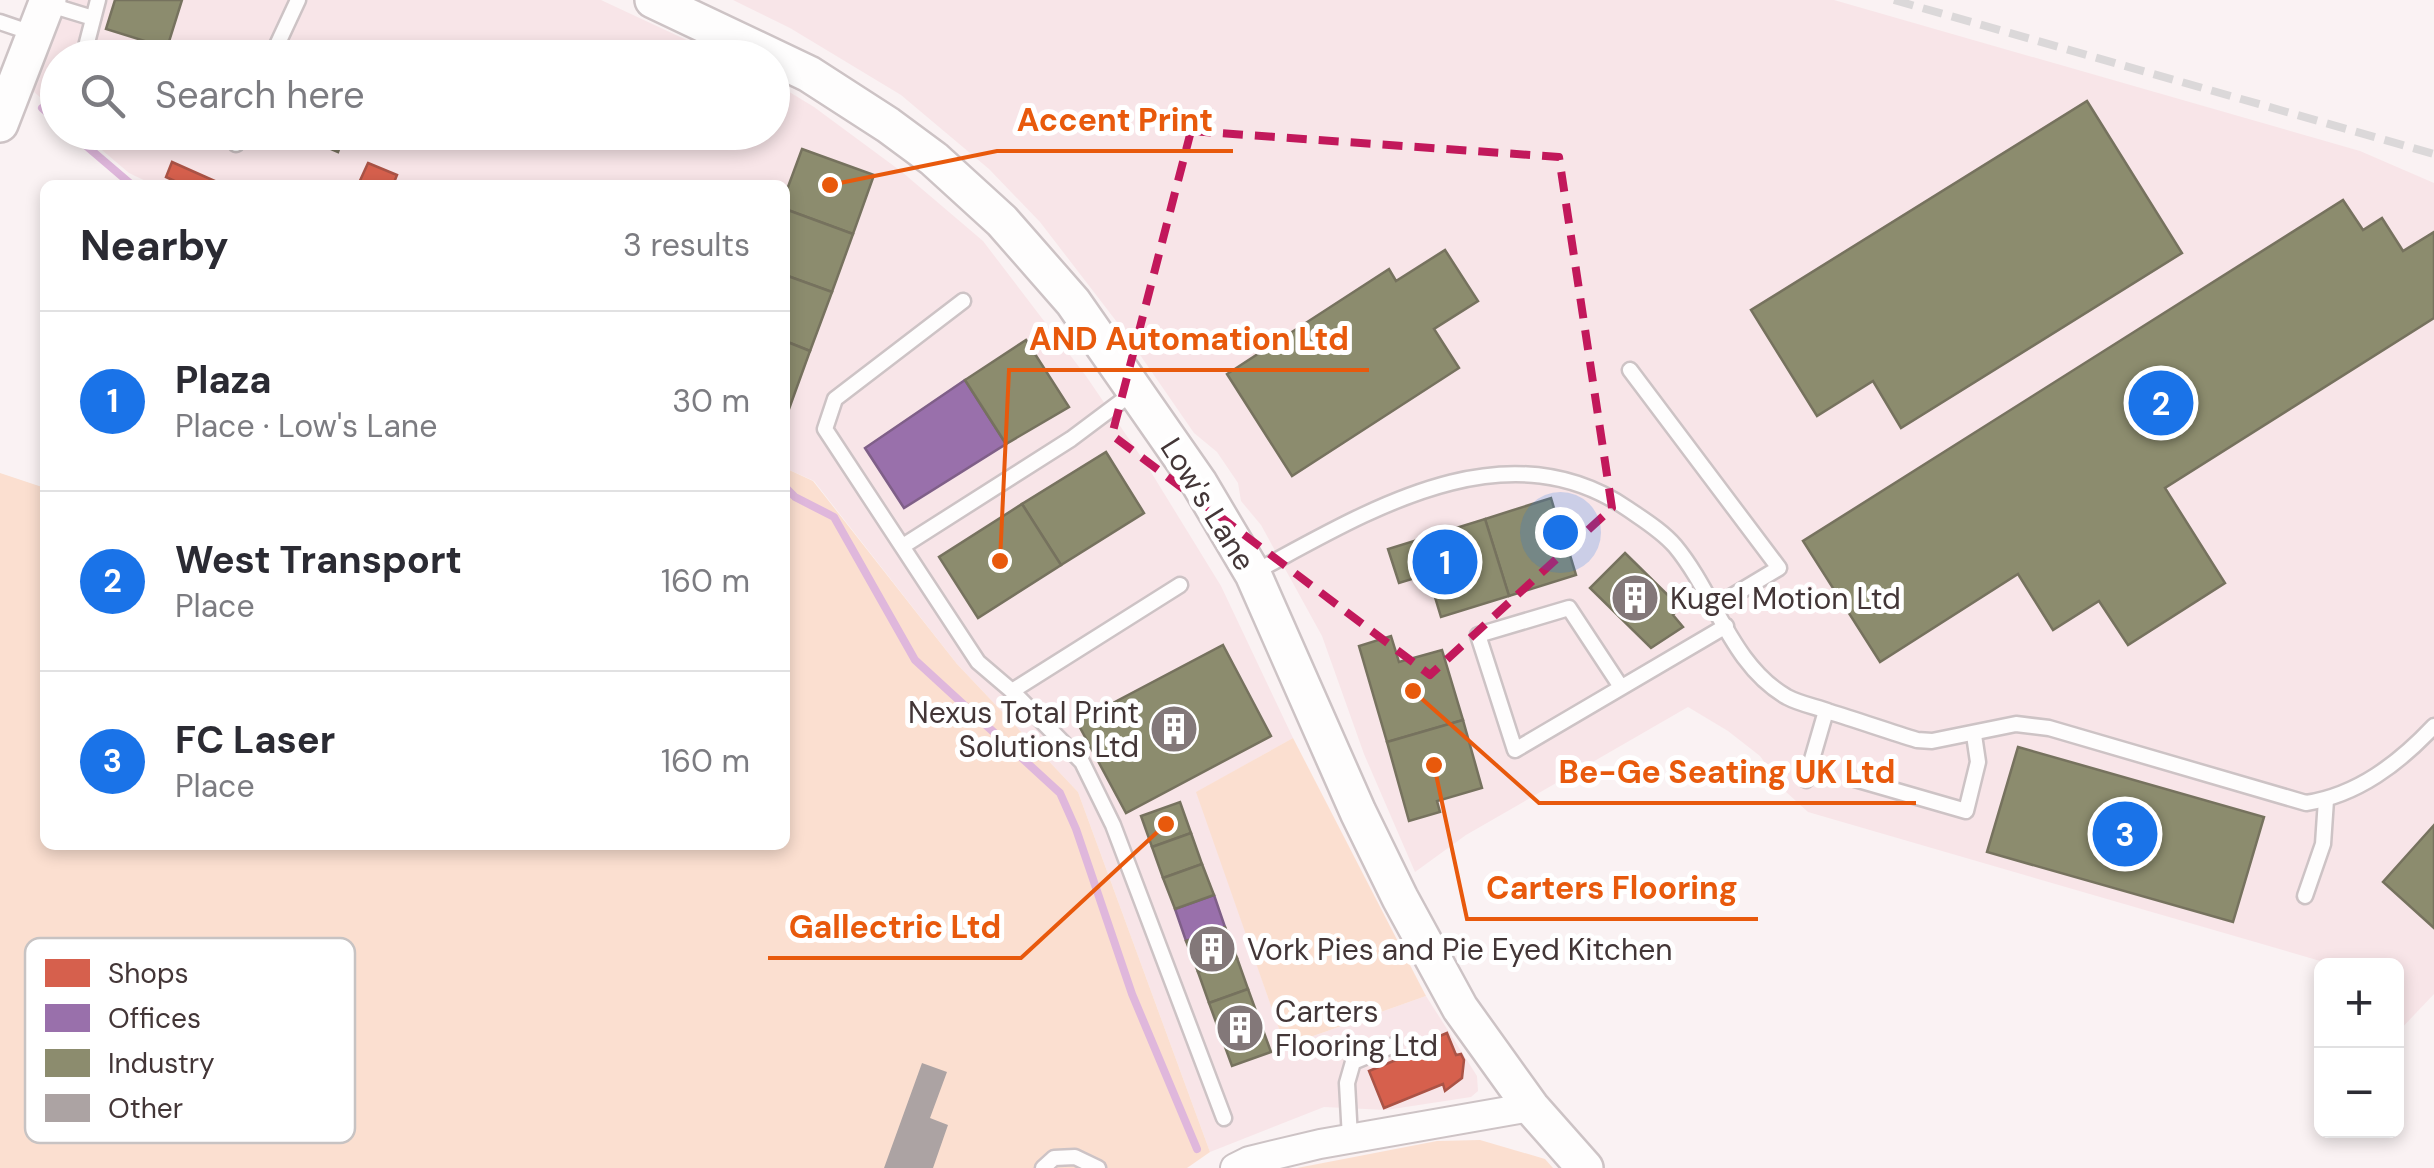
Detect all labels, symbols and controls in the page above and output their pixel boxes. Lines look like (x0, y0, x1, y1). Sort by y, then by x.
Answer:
search box (40, 40, 790, 150)
icon: search (75, 68, 130, 123)
text: Search here (155, 70, 365, 120)
callout: Accent Print (997, 89, 1233, 151)
text: Accent Print (1017, 99, 1213, 141)
text: Nearby (80, 218, 229, 273)
text: 3 results (623, 224, 750, 266)
callout: AND Automation Ltd (1009, 308, 1369, 370)
text: AND Automation Ltd (1029, 318, 1349, 360)
text: Plaza (175, 355, 272, 405)
pin: 2 (2128, 366, 2194, 440)
text: 1 (107, 380, 118, 422)
text: 30 m (672, 380, 750, 422)
text: Place · Low's Lane (175, 405, 437, 447)
street label: Low's Lane (1152, 430, 1264, 578)
your location (1535, 507, 1586, 558)
pin: 1 (1412, 524, 1478, 600)
text: West Transport (175, 535, 462, 585)
text: 2 (103, 560, 122, 602)
text: 160 m (661, 560, 750, 602)
building icon: Kugel Motion Ltd (1609, 572, 1661, 624)
place label: Kugel Motion Ltd (1670, 579, 1901, 618)
text: Place (175, 585, 255, 627)
place label: Nexus Total Print Solutions Ltd (908, 693, 1139, 766)
building icon: Nexus Total Print Solutions Ltd (1148, 703, 1200, 755)
text: FC Laser (175, 715, 335, 765)
text: 3 (103, 740, 122, 782)
text: 160 m (661, 740, 750, 782)
callout: Be-Ge Seating UK Ltd (1539, 741, 1916, 803)
text: Be-Ge Seating UK Ltd (1559, 751, 1895, 793)
text: Place (175, 765, 255, 807)
pin: 3 (2092, 796, 2158, 872)
callout: Carters Flooring (1467, 857, 1758, 919)
text: Carters Flooring (1486, 867, 1738, 909)
callout: Gallectric Ltd (768, 896, 1021, 958)
text: Gallectric Ltd (789, 906, 1001, 948)
building icon: Vork Pies and Pie Eyed Kitchen (1186, 923, 1238, 975)
place label: Vork Pies and Pie Eyed Kitchen (1247, 930, 1673, 969)
legend (25, 938, 355, 1143)
text: Shops (108, 955, 189, 992)
map controls (2314, 958, 2404, 1138)
button: + (2314, 958, 2404, 1048)
place label: Carters Flooring Ltd (1275, 992, 1438, 1065)
text: Offices (108, 1000, 201, 1037)
building icon: Carters Flooring Ltd (1214, 1002, 1266, 1054)
text: Industry (108, 1045, 215, 1082)
button: − (2314, 1048, 2404, 1138)
text: Other (108, 1090, 183, 1127)

